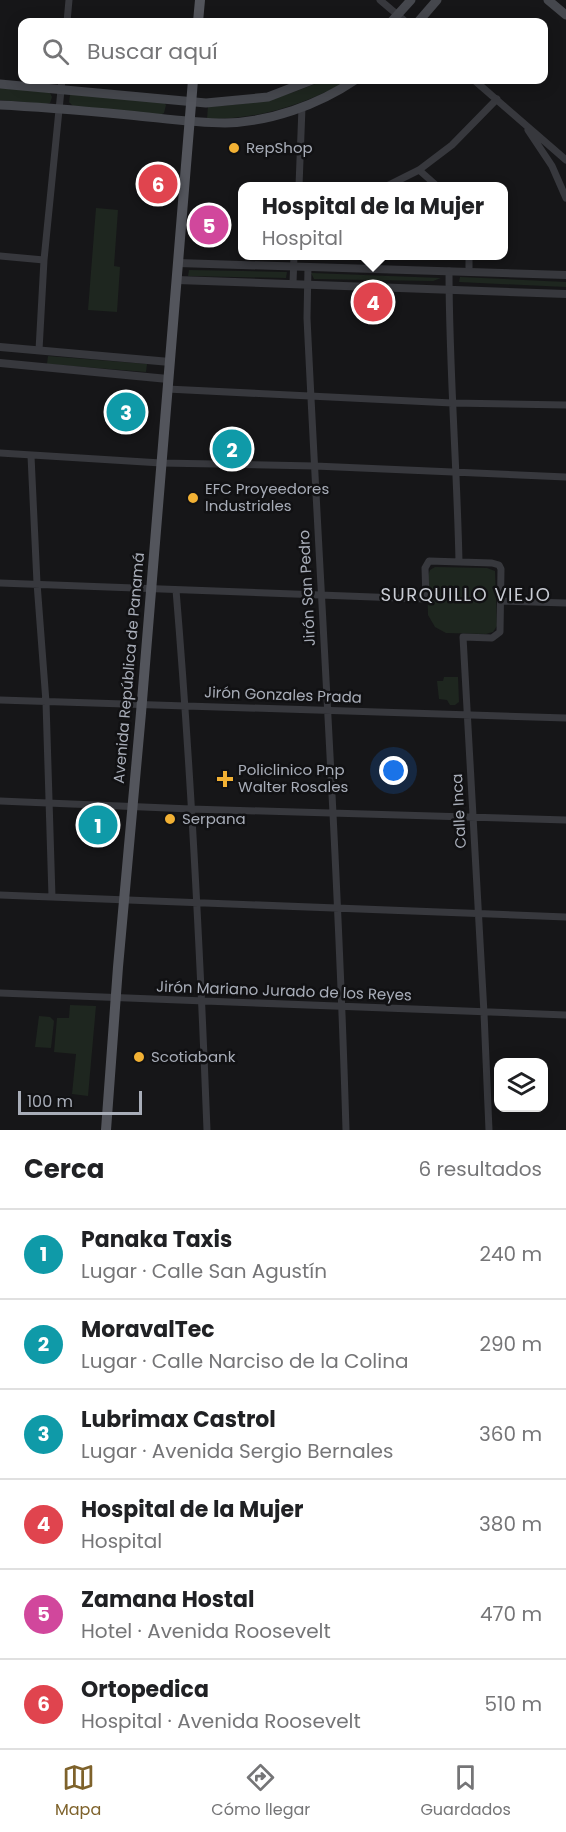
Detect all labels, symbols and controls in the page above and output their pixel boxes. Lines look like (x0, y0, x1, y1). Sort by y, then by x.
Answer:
search box (18, 18, 548, 84)
icon: search (39, 35, 72, 68)
text: Buscar aquí (87, 36, 218, 67)
place label: RepShop (246, 137, 313, 158)
marker: RepShop (227, 141, 241, 155)
pin: 6 (138, 162, 178, 207)
popup (238, 182, 508, 260)
text: Hospital de la Mujer (262, 191, 484, 222)
pin: 5 (190, 202, 228, 248)
text: Hospital (262, 224, 343, 252)
pin: 4 (354, 280, 392, 324)
pin: 3 (106, 390, 146, 434)
pin: 2 (212, 426, 252, 472)
place label: EFC Proyeedores Industriales (205, 478, 329, 516)
marker: EFC Proyeedores Industriales (186, 491, 200, 505)
street label: Jirón San Pedro (293, 529, 320, 647)
street label: Avenida República de Panamá (108, 552, 149, 784)
district label: SURQUILLO VIEJO (381, 582, 551, 607)
street label: Jirón Gonzales Prada (204, 681, 362, 708)
your location (379, 756, 408, 785)
place label: Policlinico Pnp Walter Rosales (238, 759, 349, 797)
marker: Policlinico Pnp Walter Rosales (216, 770, 234, 788)
street label: Calle Inca (446, 773, 471, 849)
pin: 1 (78, 802, 118, 848)
place label: Serpana (182, 808, 246, 829)
marker: Serpana (163, 812, 177, 826)
street label: Jirón Mariano Jurado de los Reyes (156, 976, 412, 1005)
place label: Scotiabank (151, 1046, 236, 1067)
marker: Scotiabank (132, 1050, 146, 1064)
map controls (494, 1058, 548, 1112)
button: layers (494, 1058, 548, 1112)
scale bar (18, 1088, 142, 1116)
text: 100 m (27, 1090, 73, 1113)
text: Cerca (24, 1151, 104, 1187)
text: 6 resultados (418, 1155, 542, 1183)
text: Panaka Taxis (81, 1224, 232, 1255)
text: 1 (40, 1240, 47, 1268)
text: 240 m (479, 1240, 542, 1268)
text: Lugar · Calle San Agustín (81, 1257, 327, 1285)
text: MoravalTec (81, 1314, 215, 1345)
text: 2 (38, 1330, 49, 1358)
text: 290 m (479, 1330, 542, 1358)
text: Lugar · Calle Narciso de la Colina (81, 1347, 409, 1375)
text: Lubrimax Castrol (81, 1404, 276, 1435)
text: 3 (37, 1420, 50, 1448)
text: 360 m (479, 1420, 542, 1448)
text: Lugar · Avenida Sergio Bernales (81, 1437, 393, 1465)
text: Hospital de la Mujer (81, 1494, 304, 1525)
text: 4 (37, 1510, 50, 1538)
text: 380 m (479, 1510, 542, 1538)
text: Hospital (81, 1527, 162, 1555)
text: Zamana Hostal (81, 1584, 254, 1615)
text: 5 (37, 1600, 50, 1628)
text: 470 m (480, 1600, 542, 1628)
text: Hotel · Avenida Roosevelt (81, 1617, 331, 1645)
text: Ortopedica (81, 1674, 209, 1705)
text: 6 (37, 1690, 50, 1718)
text: 510 m (485, 1690, 542, 1718)
text: Hospital · Avenida Roosevelt (81, 1707, 361, 1735)
tab: Mapa (55, 1761, 101, 1822)
tab: Cómo llegar (211, 1761, 310, 1822)
tab: Guardados (420, 1761, 511, 1822)

